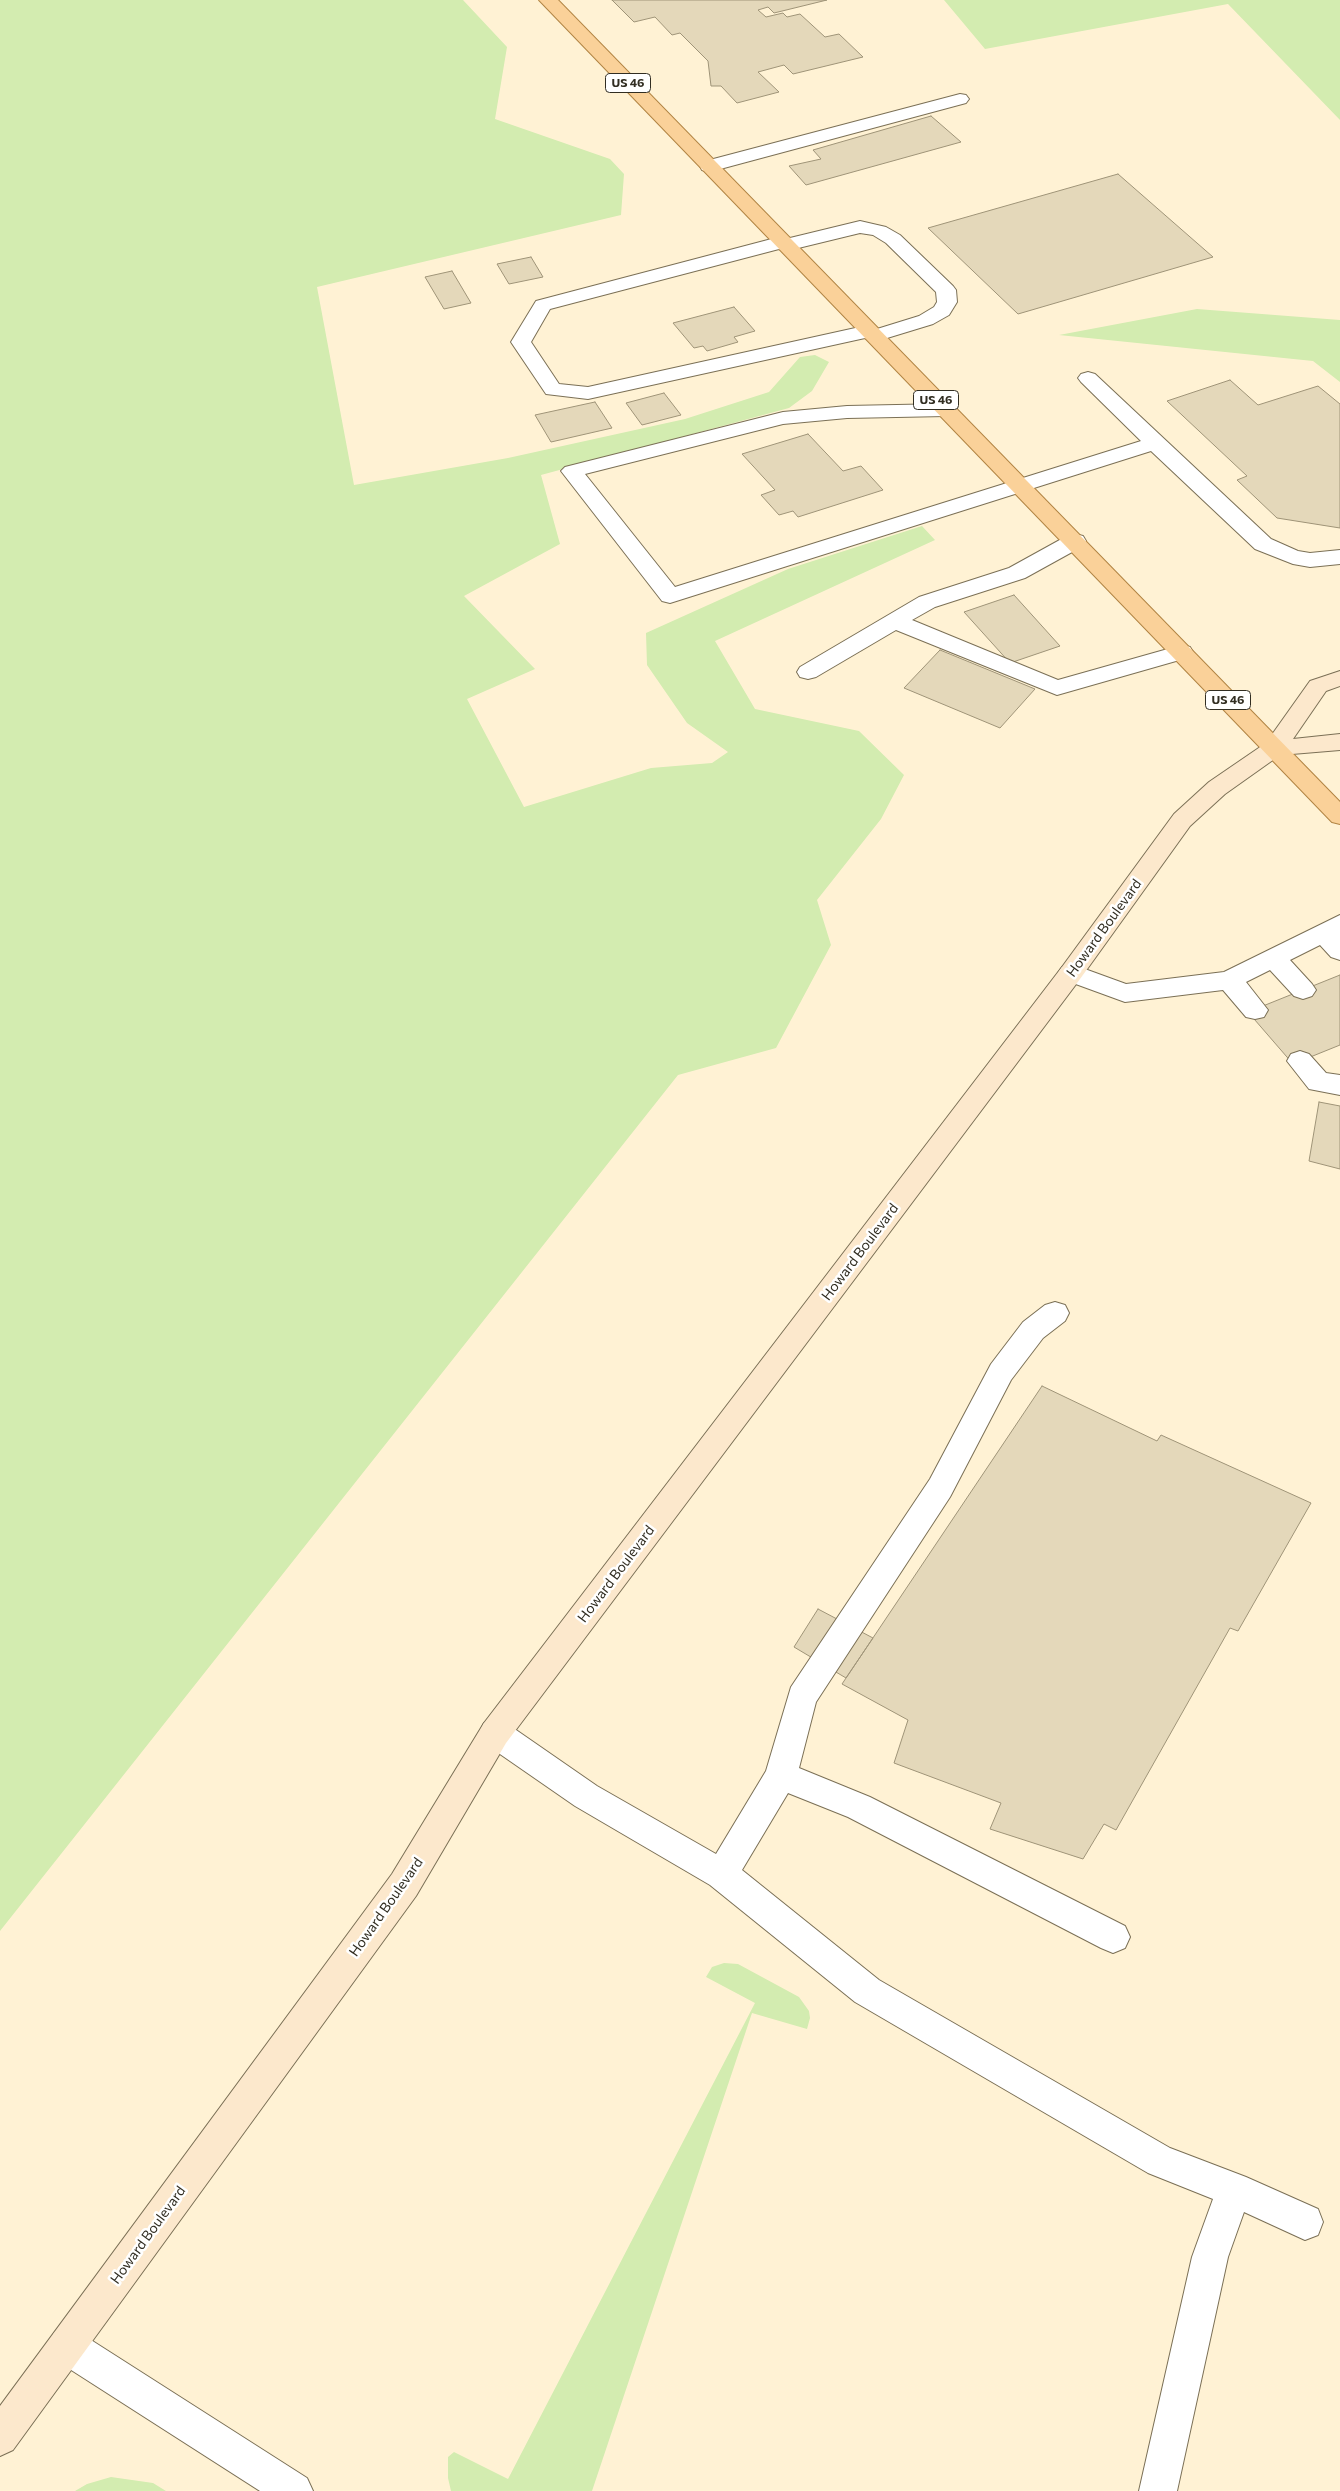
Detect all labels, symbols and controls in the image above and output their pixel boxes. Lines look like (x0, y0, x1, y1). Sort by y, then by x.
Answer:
road number: US 46 (606, 74, 650, 92)
road number: US 46 (914, 390, 958, 410)
road number: US 46 (1206, 690, 1250, 710)
street label: Howard Boulevard (1063, 876, 1145, 980)
street label: Howard Boulevard (818, 1200, 902, 1304)
street label: Howard Boulevard (574, 1522, 658, 1626)
street label: Howard Boulevard (346, 1854, 426, 1960)
street label: Howard Boulevard (107, 2183, 189, 2287)

